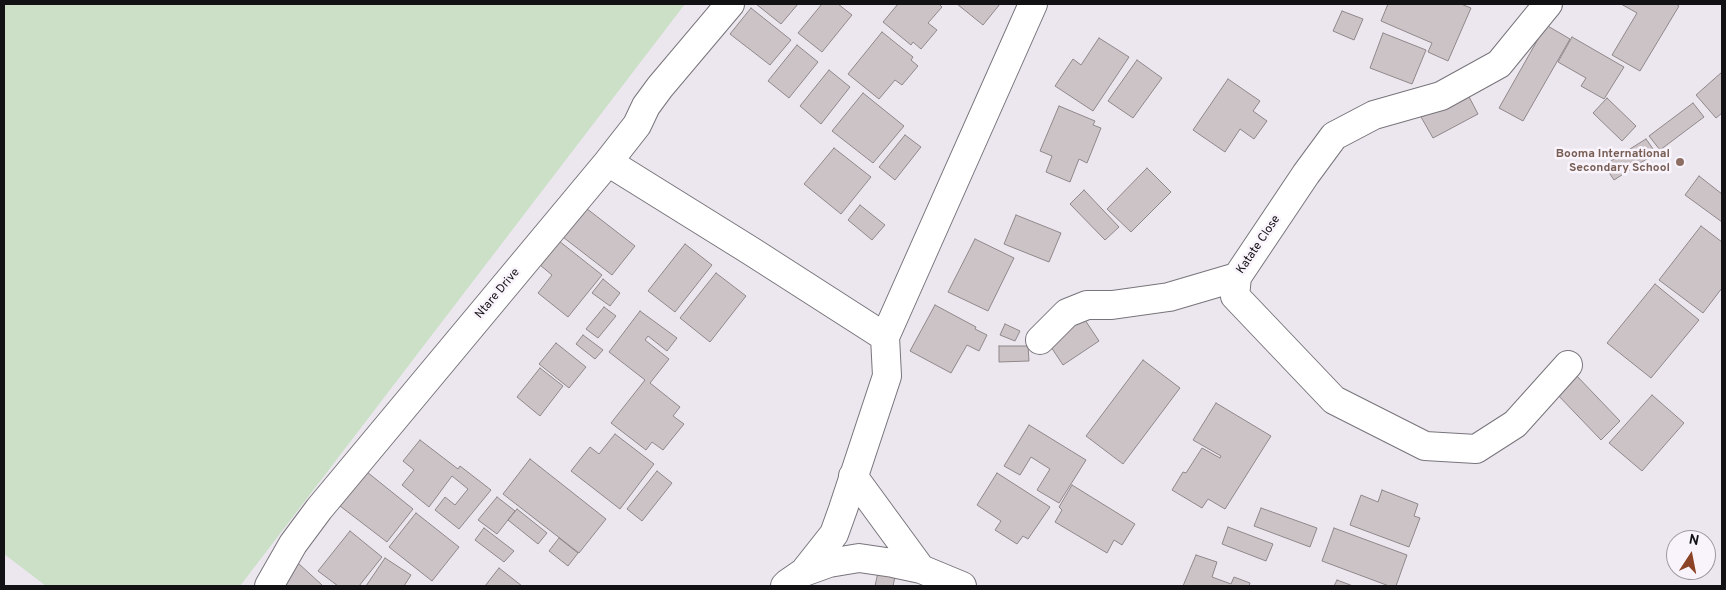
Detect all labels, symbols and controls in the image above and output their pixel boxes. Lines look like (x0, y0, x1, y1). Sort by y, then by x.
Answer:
place label: Booma International Secondary School (1556, 148, 1670, 176)
marker: Booma International Secondary School (1674, 156, 1686, 168)
street label: Katate Close (1234, 213, 1284, 277)
street label: Ntare Drive (473, 266, 523, 322)
north arrow (1666, 530, 1716, 580)
text: N (1687, 531, 1700, 550)

